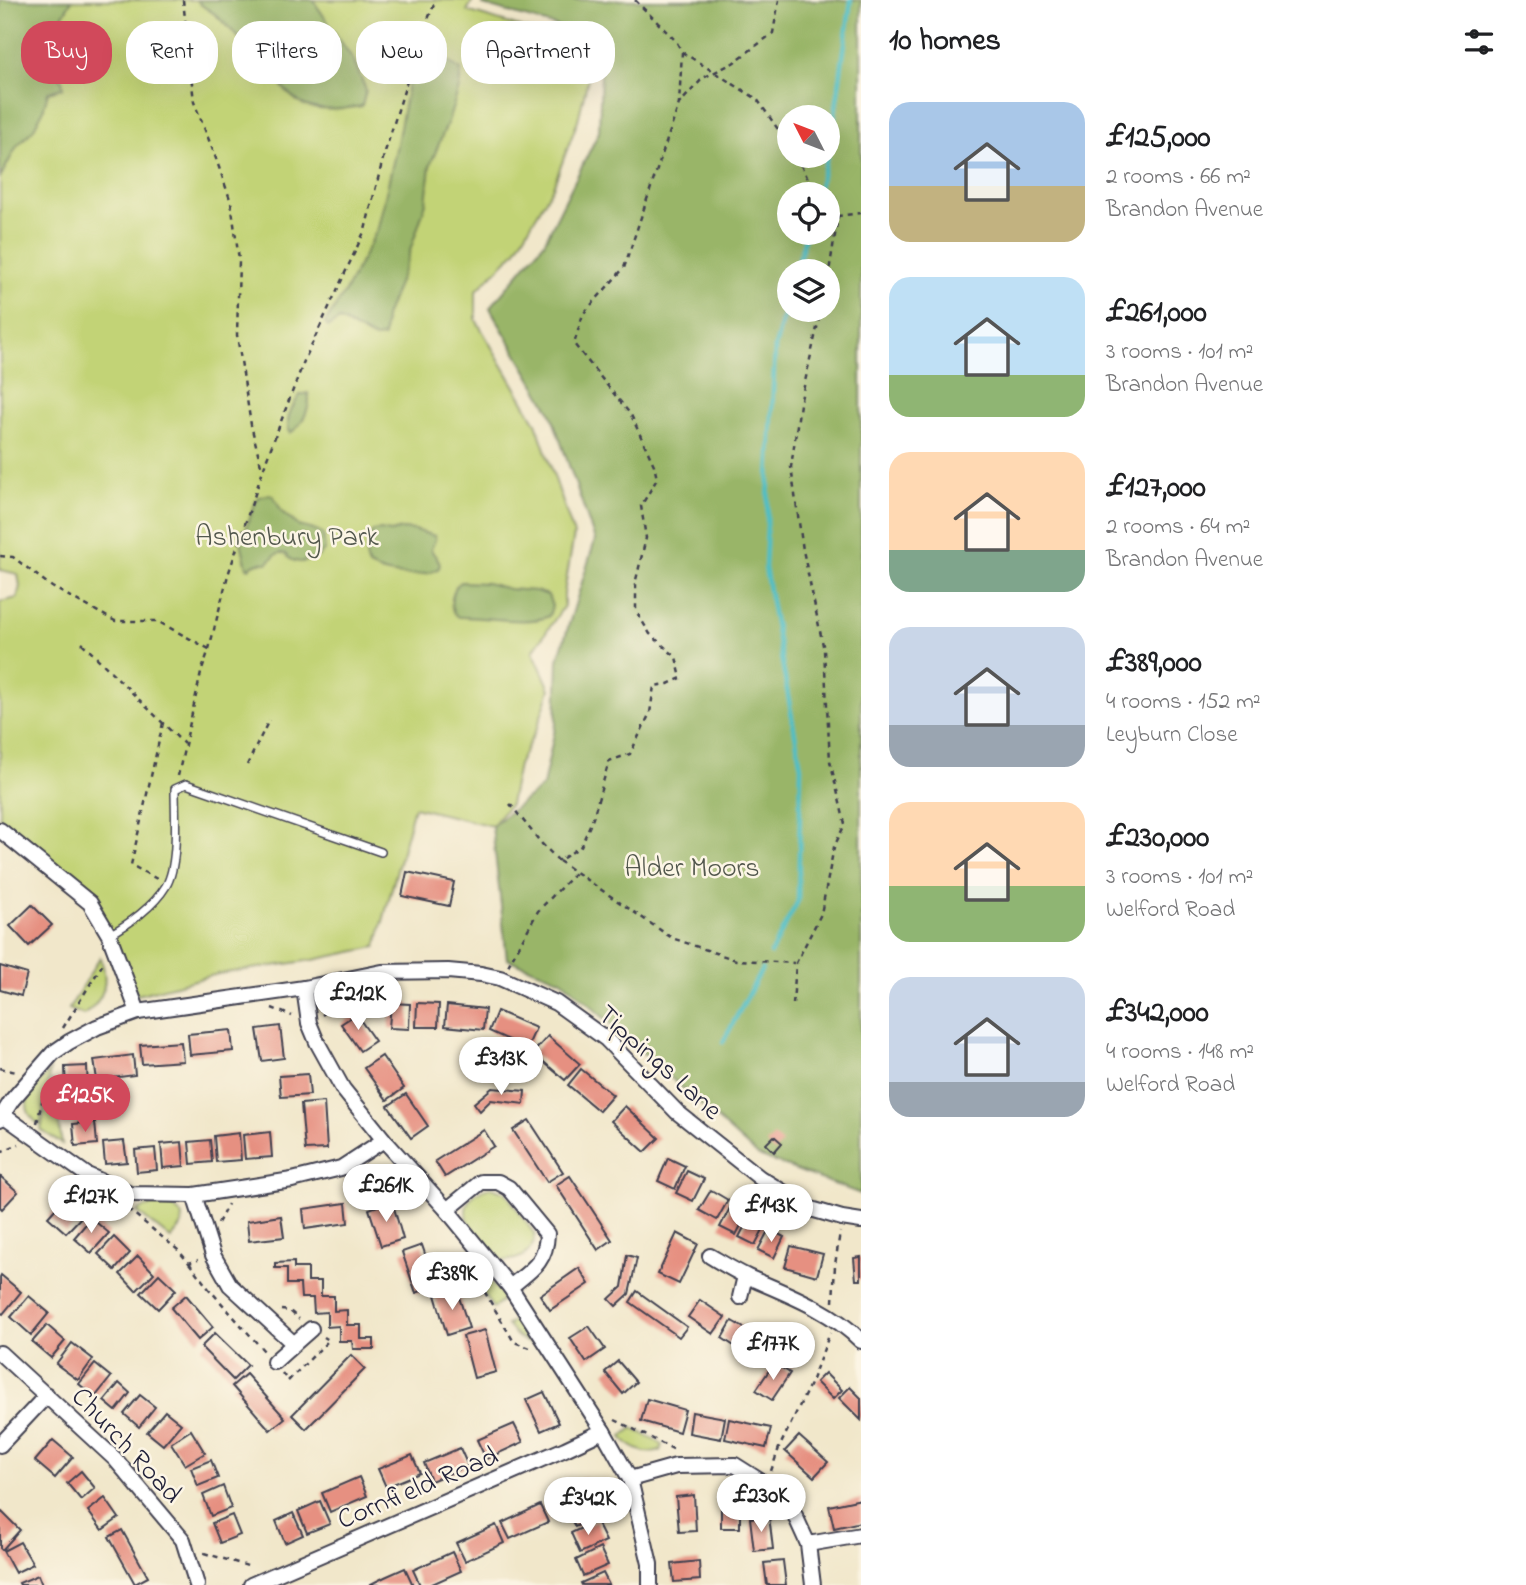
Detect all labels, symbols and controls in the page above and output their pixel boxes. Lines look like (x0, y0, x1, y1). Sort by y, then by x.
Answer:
text: 10 homes (889, 20, 1001, 64)
chip: Buy (21, 21, 112, 84)
chip: Rent (126, 21, 218, 84)
chip: Filters (232, 21, 342, 84)
chip: New (356, 21, 447, 84)
chip: Apartment (461, 21, 615, 84)
icon: filters (1460, 23, 1498, 61)
north arrow (777, 105, 840, 168)
map controls (777, 105, 840, 322)
text: £125,000 (1106, 117, 1211, 161)
icon: home (945, 130, 1029, 214)
text: 2 rooms · 66 m² (1106, 161, 1251, 194)
button: locate (777, 182, 840, 245)
text: Brandon Avenue (1106, 194, 1263, 227)
button: layers (777, 259, 840, 322)
text: £261,000 (1106, 292, 1207, 336)
icon: home (945, 305, 1029, 389)
text: 3 rooms · 101 m² (1106, 336, 1253, 369)
text: Brandon Avenue (1106, 369, 1263, 402)
text: £127,000 (1106, 467, 1206, 511)
icon: home (945, 480, 1029, 564)
text: 2 rooms · 64 m² (1106, 511, 1250, 544)
park label: Ashenbury Park (195, 518, 380, 559)
text: Brandon Avenue (1106, 544, 1263, 577)
text: £389,000 (1106, 642, 1202, 686)
icon: home (945, 655, 1029, 739)
text: 4 rooms · 152 m² (1106, 686, 1261, 719)
text: Leyburn Close (1106, 719, 1238, 752)
text: £230,000 (1106, 817, 1209, 861)
icon: home (945, 830, 1029, 914)
park label: Alder Moors (625, 849, 759, 890)
text: 3 rooms · 101 m² (1106, 861, 1253, 894)
text: Welford Road (1106, 894, 1235, 927)
pin: £212K (309, 972, 407, 1032)
text: £212K (330, 978, 386, 1011)
text: £342,000 (1106, 992, 1209, 1036)
street label: Tippings Lane (587, 996, 731, 1131)
icon: home (945, 1005, 1029, 1089)
text: 4 rooms · 148 m² (1106, 1036, 1254, 1069)
pin: £313K (452, 1038, 550, 1097)
text: £313K (475, 1043, 527, 1076)
text: Welford Road (1106, 1069, 1235, 1102)
pin: £125K (36, 1074, 134, 1134)
text: £125K (56, 1080, 114, 1113)
pin: £261K (337, 1164, 435, 1224)
text: £261K (359, 1170, 413, 1203)
pin: £127K (42, 1176, 140, 1235)
text: £127K (64, 1181, 118, 1214)
pin: £143K (722, 1184, 820, 1244)
text: £143K (745, 1190, 797, 1223)
pin: £389K (403, 1252, 501, 1312)
text: £389K (427, 1258, 477, 1291)
pin: £177K (724, 1322, 822, 1382)
text: £177K (747, 1328, 799, 1361)
street label: Church Road (60, 1379, 191, 1514)
street label: Cornfield Road (331, 1437, 505, 1542)
pin: £230K (712, 1474, 810, 1534)
pin: £342K (539, 1478, 637, 1537)
text: £230K (733, 1480, 789, 1513)
text: £342K (560, 1483, 616, 1516)

